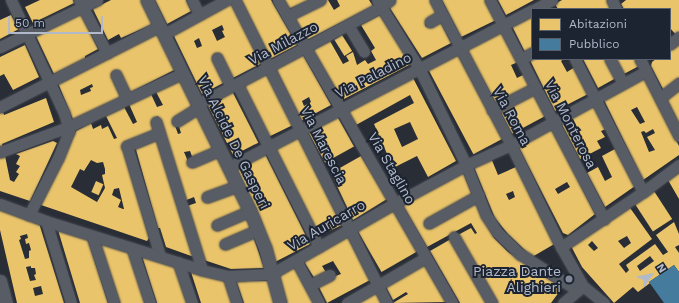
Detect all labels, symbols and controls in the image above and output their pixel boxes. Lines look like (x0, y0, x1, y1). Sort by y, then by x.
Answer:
scale bar (10, 8, 105, 34)
legend (531, 8, 671, 60)
text: 50 m (15, 16, 45, 30)
text: Abitazioni (569, 17, 627, 31)
street label: Via Milazzo (245, 18, 321, 68)
text: Pubblico (569, 37, 620, 51)
street label: Via Paladino (332, 49, 414, 101)
street label: Via Alcide De Gasperi (194, 72, 274, 212)
street label: Via Monterosa (541, 77, 601, 171)
street label: Via Roma (490, 84, 534, 148)
street label: Via Marescia (297, 103, 351, 187)
street label: Via Staglino (365, 129, 419, 207)
street label: Via Auricarro (284, 196, 368, 254)
north arrow (631, 255, 671, 295)
text: N (654, 261, 669, 275)
place label: Piazza Dante Alighieri (473, 263, 561, 296)
marker: Piazza Dante Alighieri (564, 274, 574, 284)

